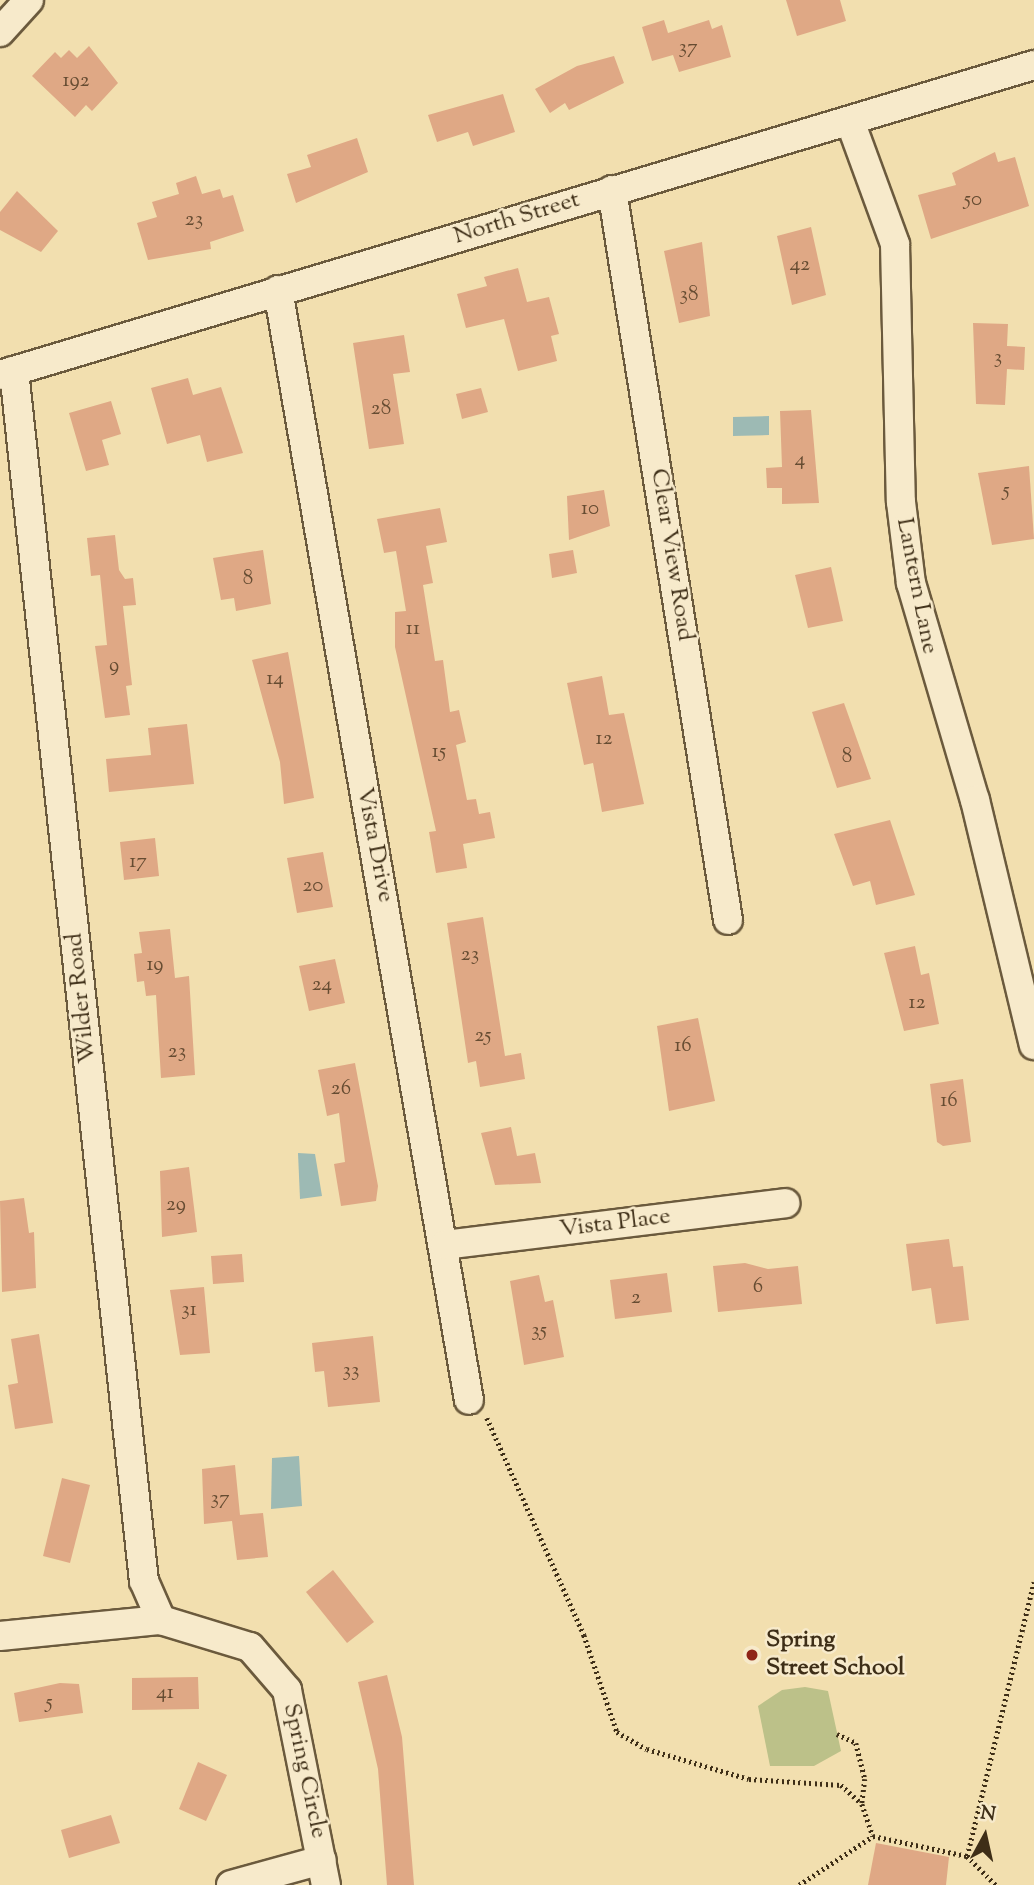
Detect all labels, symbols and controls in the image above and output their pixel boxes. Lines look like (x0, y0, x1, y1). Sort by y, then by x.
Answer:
house number: 37 (678, 35, 698, 61)
house number: 192 (63, 68, 89, 94)
street label: North Street (450, 186, 584, 252)
house number: 50 (964, 187, 982, 213)
house number: 23 (185, 207, 203, 233)
house number: 42 (790, 252, 810, 278)
house number: 38 (680, 282, 698, 308)
house number: 3 (994, 345, 1002, 371)
house number: 28 (371, 396, 391, 422)
house number: 4 (795, 447, 805, 473)
street label: Clear View Road (643, 467, 699, 643)
house number: 5 (1002, 478, 1010, 504)
house number: 10 (581, 496, 599, 522)
street label: Lantern Lane (889, 516, 943, 656)
house number: 8 (243, 566, 253, 592)
house number: 11 (406, 616, 420, 642)
house number: 9 (109, 653, 119, 679)
house number: 14 (266, 666, 284, 692)
house number: 12 (596, 726, 612, 752)
house number: 15 (432, 739, 446, 765)
house number: 8 (842, 744, 852, 770)
street label: Vista Drive (349, 785, 399, 905)
house number: 17 (129, 849, 147, 875)
house number: 20 (303, 873, 323, 899)
street label: Wilder Road (61, 931, 103, 1065)
house number: 23 (461, 942, 479, 968)
house number: 19 (146, 952, 164, 978)
house number: 24 (312, 972, 332, 998)
house number: 12 (909, 990, 925, 1016)
house number: 25 (474, 1023, 492, 1049)
house number: 16 (674, 1033, 692, 1059)
house number: 23 (168, 1039, 186, 1065)
house number: 26 (331, 1076, 351, 1102)
house number: 16 (940, 1088, 958, 1114)
house number: 29 (166, 1192, 186, 1218)
street label: Vista Place (558, 1203, 672, 1245)
house number: 6 (753, 1274, 763, 1300)
house number: 2 (631, 1285, 641, 1311)
house number: 31 (181, 1297, 197, 1323)
house number: 35 (531, 1318, 547, 1344)
house number: 33 (343, 1358, 359, 1384)
house number: 37 (210, 1486, 230, 1512)
place label: Spring Street School (766, 1627, 905, 1683)
marker: Spring Street School (744, 1647, 760, 1663)
house number: 41 (156, 1680, 174, 1706)
house number: 5 (45, 1690, 53, 1716)
street label: Spring Circle (276, 1701, 332, 1841)
text: N (979, 1800, 997, 1829)
north arrow (950, 1801, 1020, 1871)

